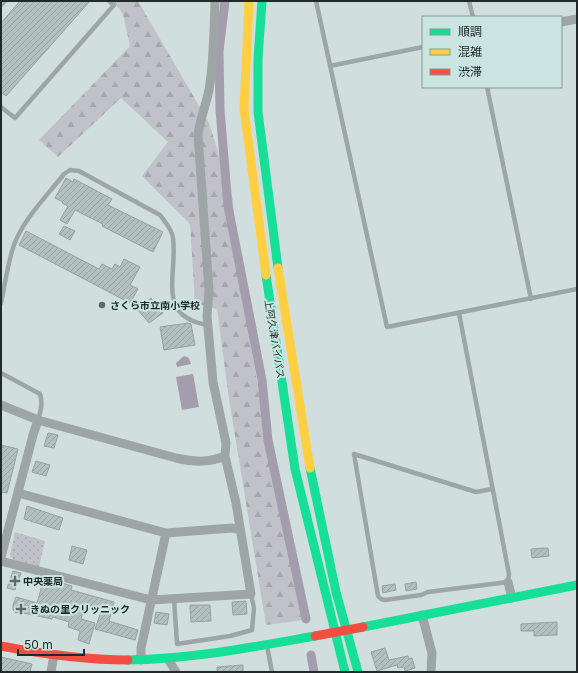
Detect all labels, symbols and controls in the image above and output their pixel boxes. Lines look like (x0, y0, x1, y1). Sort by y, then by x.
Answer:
legend (422, 16, 562, 88)
text: 順調 (458, 24, 482, 39)
text: 混雑 (458, 44, 482, 59)
text: 渋滞 (458, 64, 482, 79)
place label: さくら市立南小学校 (110, 299, 200, 311)
street label: 上阿久津バイパス (263, 299, 287, 379)
marker: さくら市立南小学校 (97, 300, 107, 310)
place label: 中央薬局 (23, 575, 63, 587)
marker: 中央薬局 (10, 576, 20, 586)
marker: きぬの里クリッニック (15, 603, 27, 615)
place label: きぬの里クリッニック (30, 603, 130, 615)
scale bar (18, 631, 84, 657)
text: 50 m (24, 637, 53, 652)

